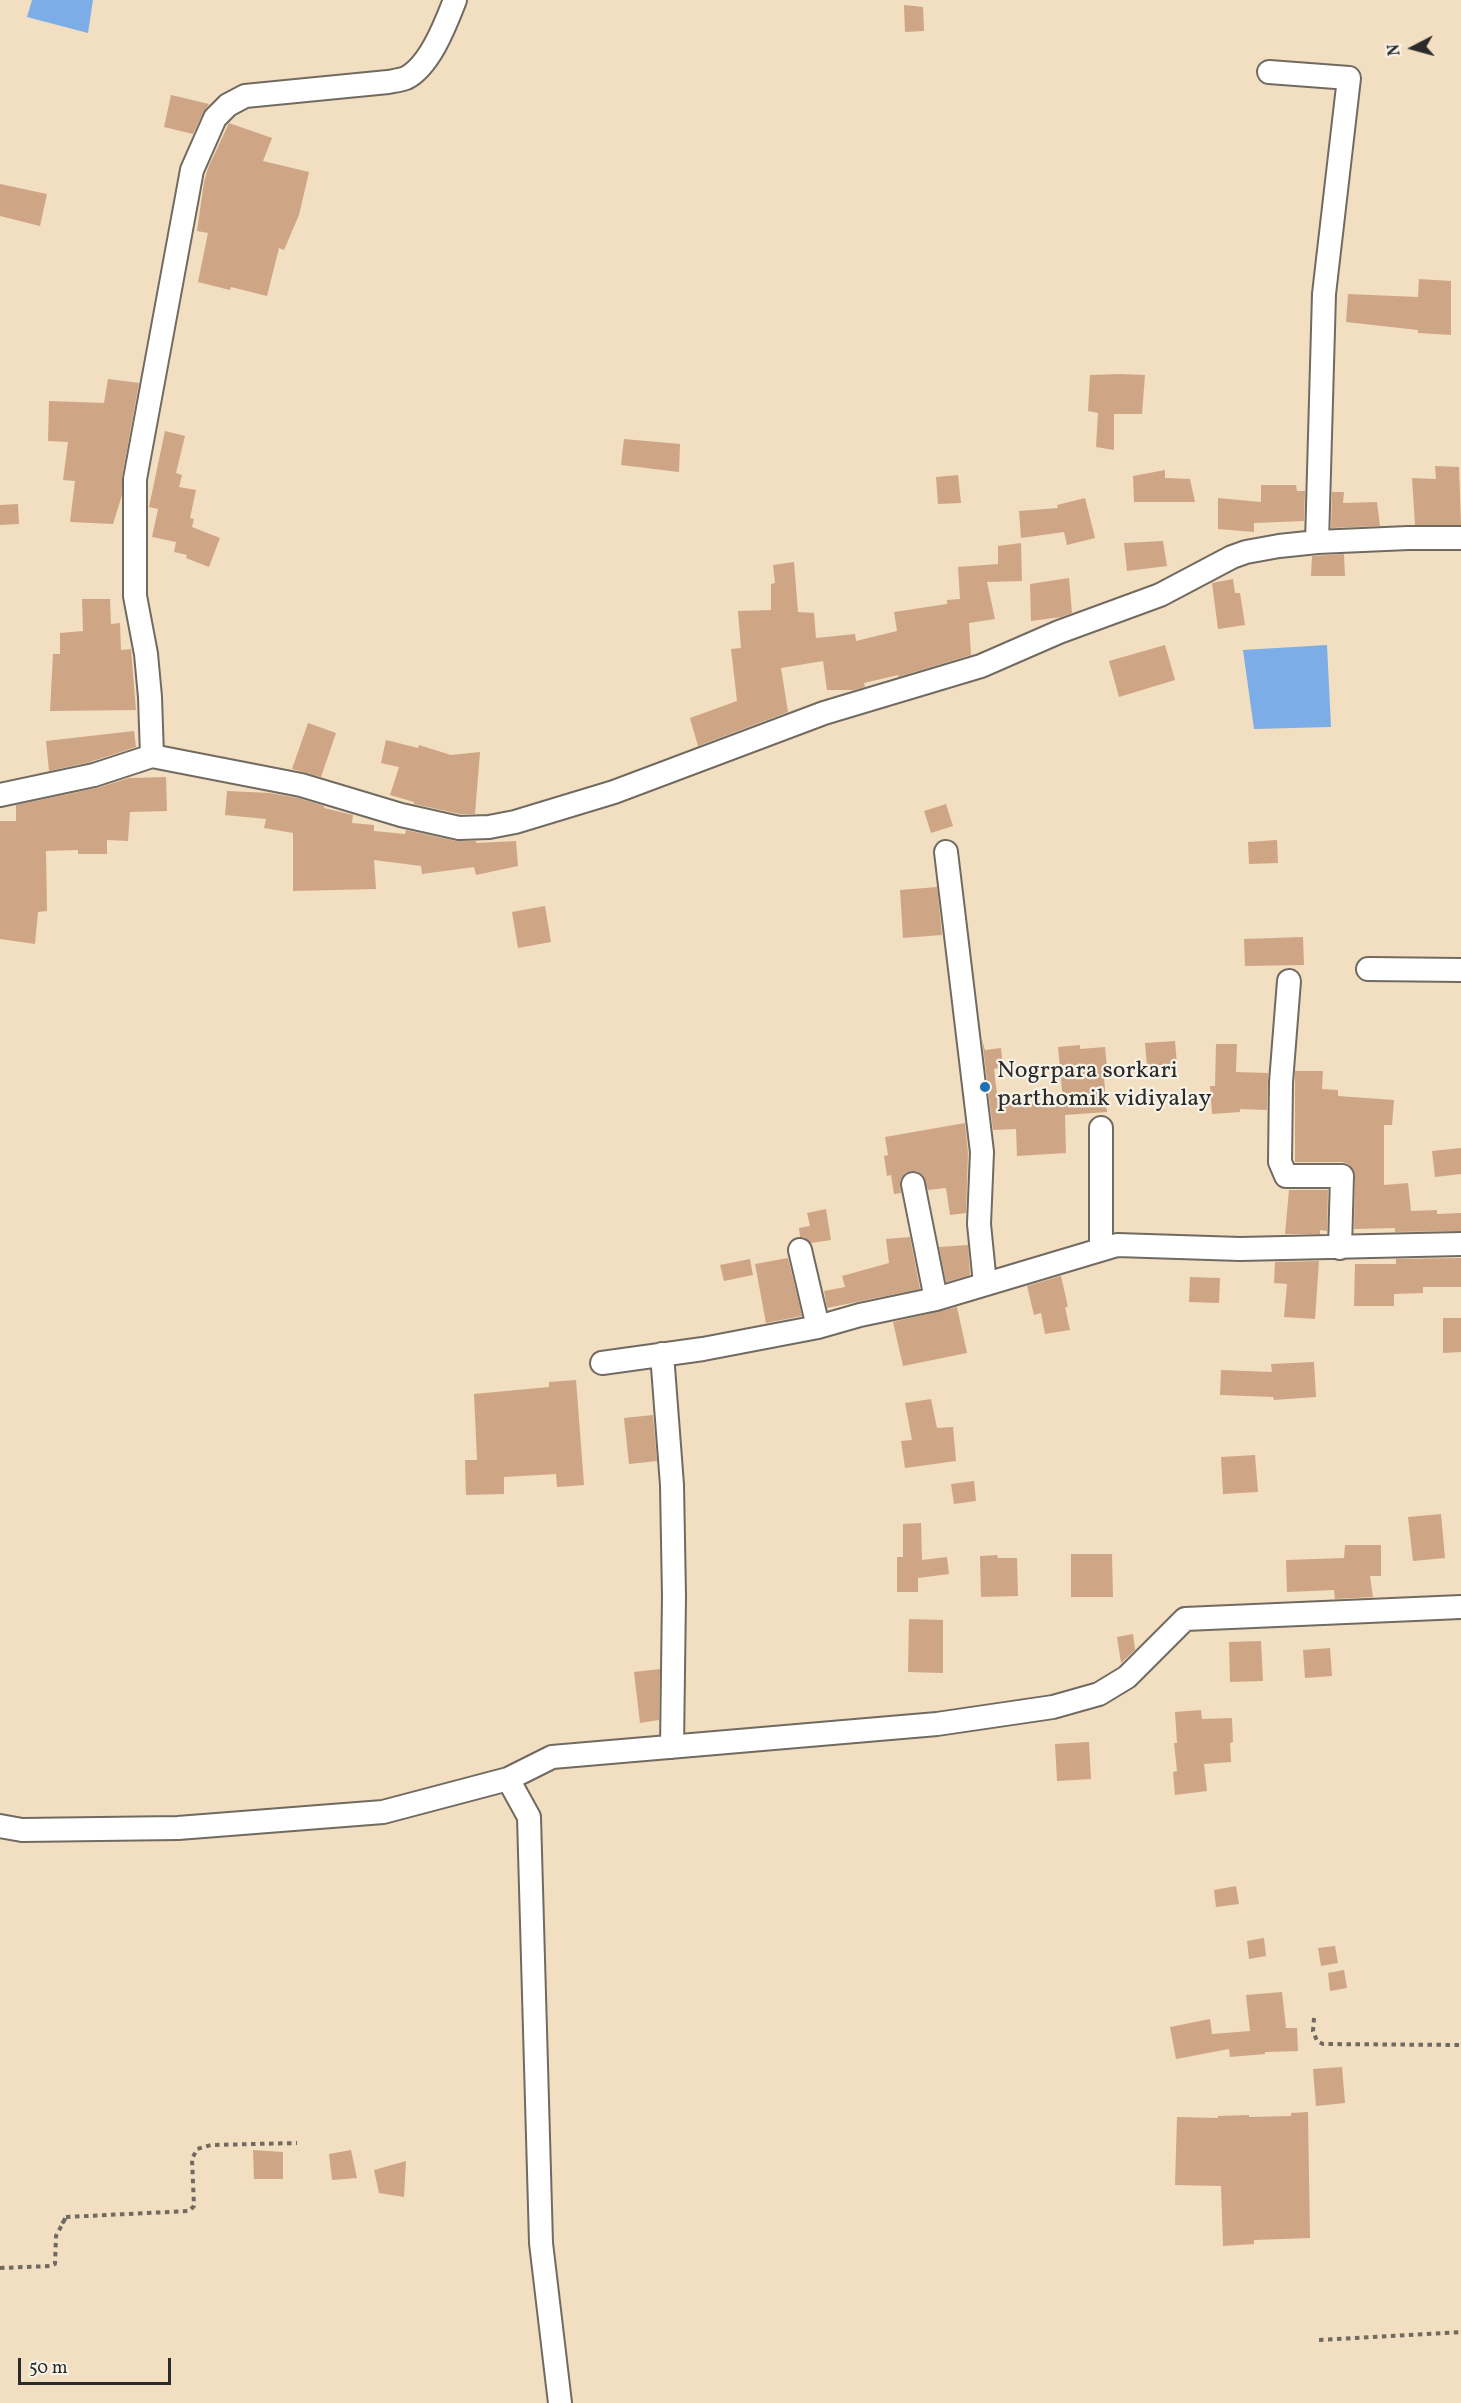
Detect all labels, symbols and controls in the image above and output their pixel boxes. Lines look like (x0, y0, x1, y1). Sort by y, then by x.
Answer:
north arrow (1383, 18, 1443, 78)
text: N (1384, 43, 1407, 57)
place label: Nogrpara sorkari parthomik vidiyalay (997, 1059, 1212, 1115)
marker: Nogrpara sorkari parthomik vidiyalay (978, 1080, 992, 1094)
scale bar (21, 2346, 174, 2384)
text: 50 m (29, 2356, 68, 2381)

